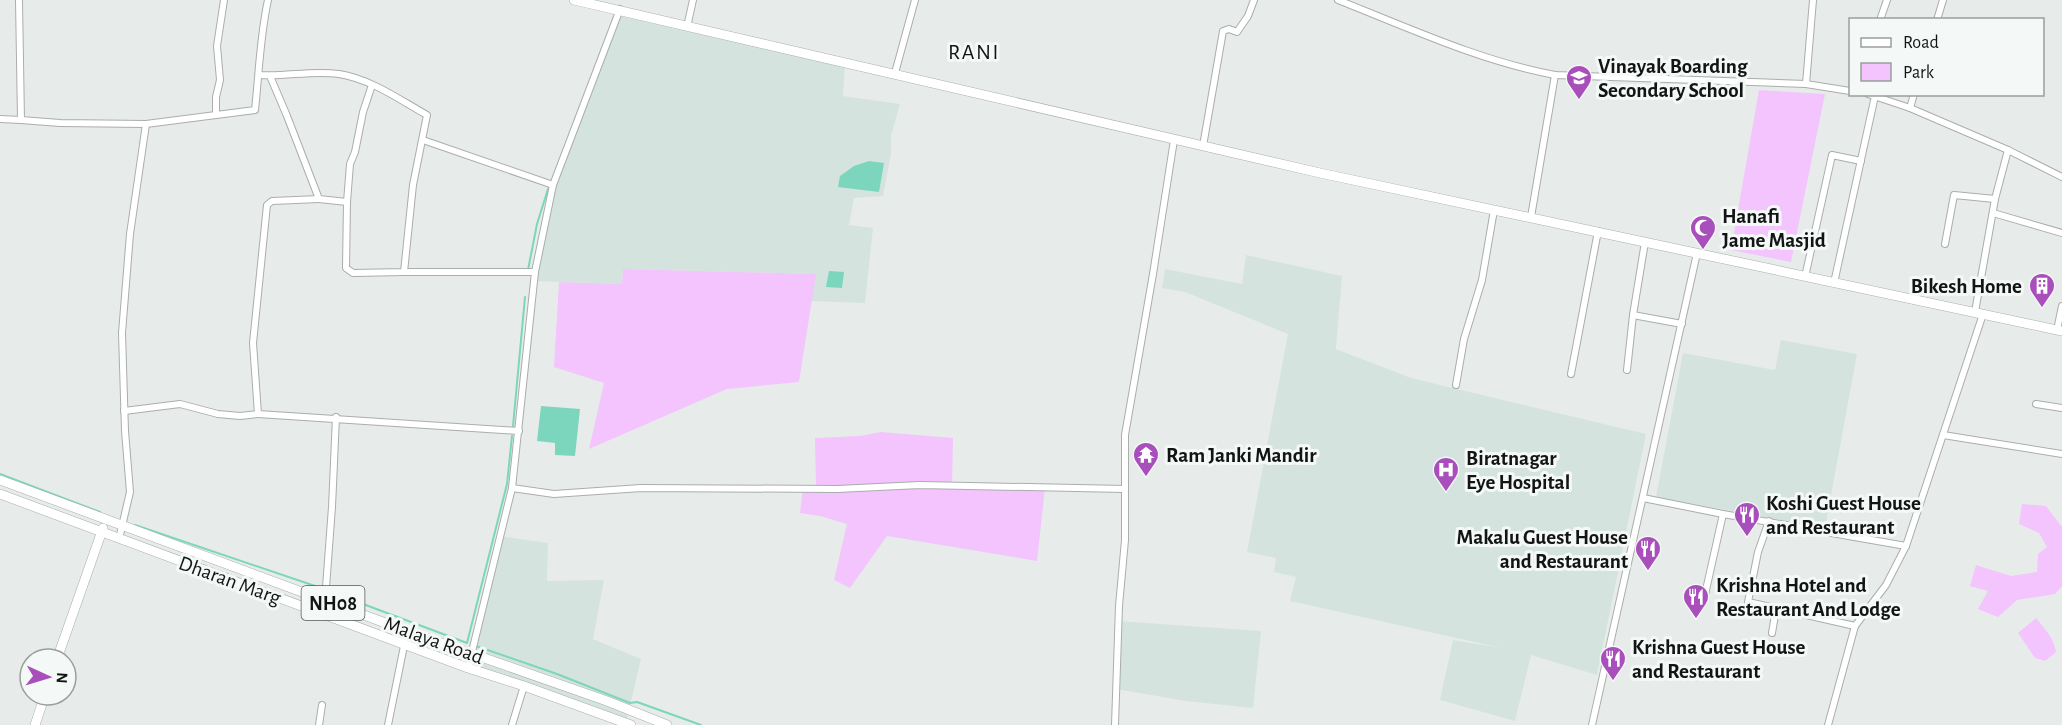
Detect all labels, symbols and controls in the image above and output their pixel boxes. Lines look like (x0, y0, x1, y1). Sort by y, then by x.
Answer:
legend (1849, 18, 2044, 96)
text: Road (1903, 34, 1939, 52)
district label: RANI (948, 41, 1000, 63)
place label: Vinayak Boarding Secondary School (1598, 56, 1748, 101)
school or university icon: Vinayak Boarding Secondary School (1564, 63, 1594, 101)
text: Park (1903, 64, 1935, 82)
place label: Hanafi Jame Masjid (1722, 206, 1826, 251)
mosque icon: Hanafi Jame Masjid (1688, 213, 1718, 251)
building icon: Bikesh Home (2027, 271, 2057, 309)
place label: Bikesh Home (1911, 276, 2022, 297)
temple icon: Ram Janki Mandir (1131, 440, 1161, 478)
place label: Ram Janki Mandir (1166, 445, 1317, 466)
place label: Biratnagar Eye Hospital (1466, 448, 1570, 493)
hospital icon: Biratnagar Eye Hospital (1431, 455, 1461, 493)
place label: Koshi Guest House and Restaurant (1766, 493, 1921, 538)
restaurant icon: Koshi Guest House and Restaurant (1732, 500, 1762, 538)
place label: Makalu Guest House and Restaurant (1457, 527, 1628, 572)
restaurant icon: Makalu Guest House and Restaurant (1633, 534, 1663, 572)
street label: Dharan Marg (176, 552, 285, 609)
place label: Krishna Hotel and Restaurant And Lodge (1716, 575, 1901, 620)
restaurant icon: Krishna Hotel and Restaurant And Lodge (1681, 582, 1711, 620)
road number: NH08 (302, 586, 364, 620)
street label: Malaya Road (381, 613, 487, 668)
place label: Krishna Guest House and Restaurant (1632, 637, 1805, 682)
restaurant icon: Krishna Guest House and Restaurant (1598, 644, 1628, 682)
north arrow (18, 647, 78, 707)
text: N (54, 672, 70, 684)

